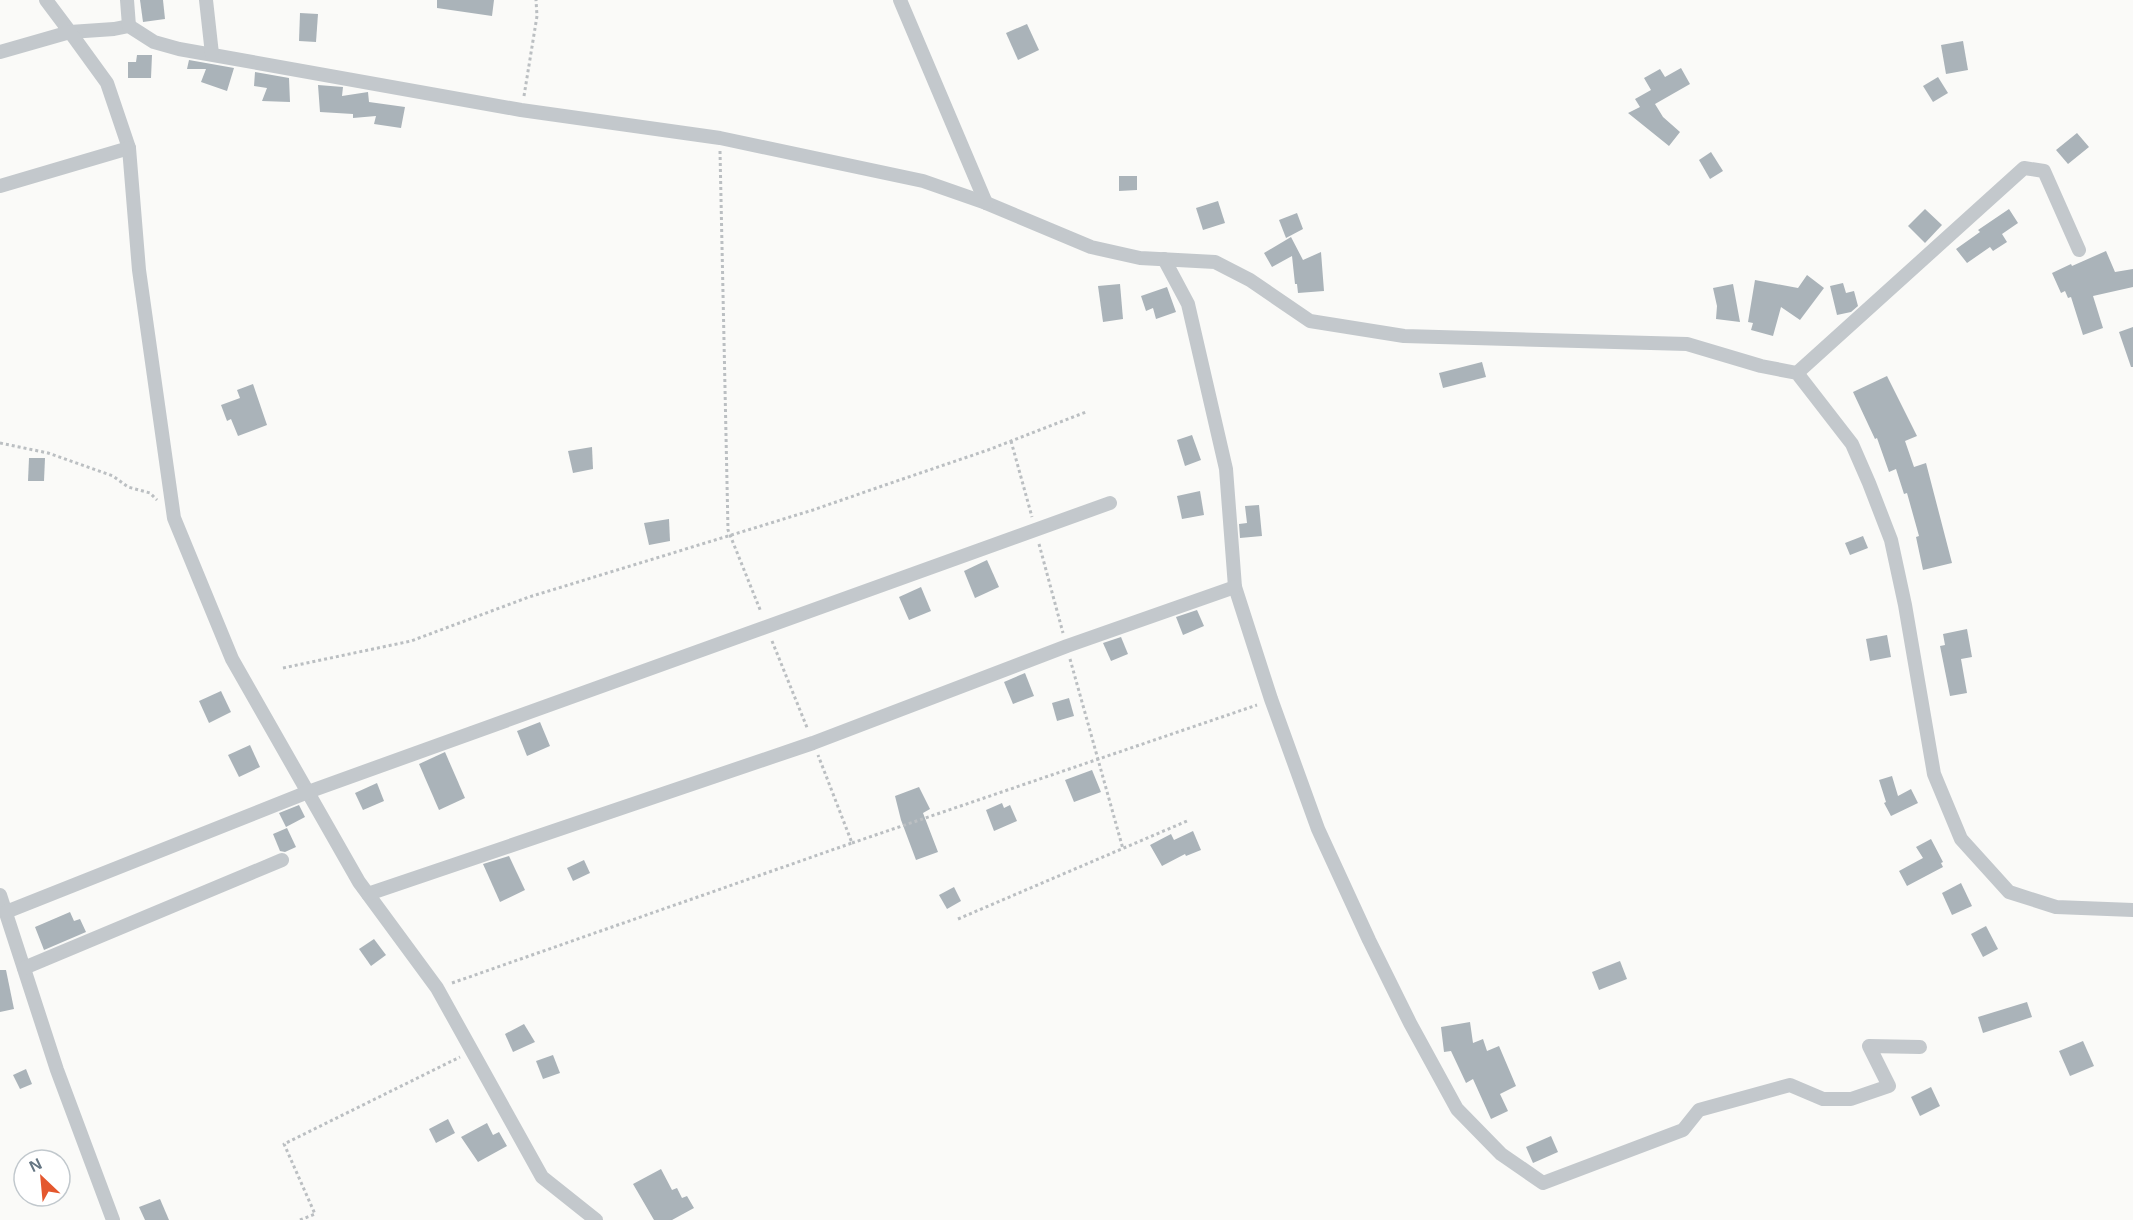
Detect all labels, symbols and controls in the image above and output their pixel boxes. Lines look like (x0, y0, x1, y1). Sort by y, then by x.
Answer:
north arrow (12, 1148, 72, 1208)
text: N (27, 1155, 45, 1175)

